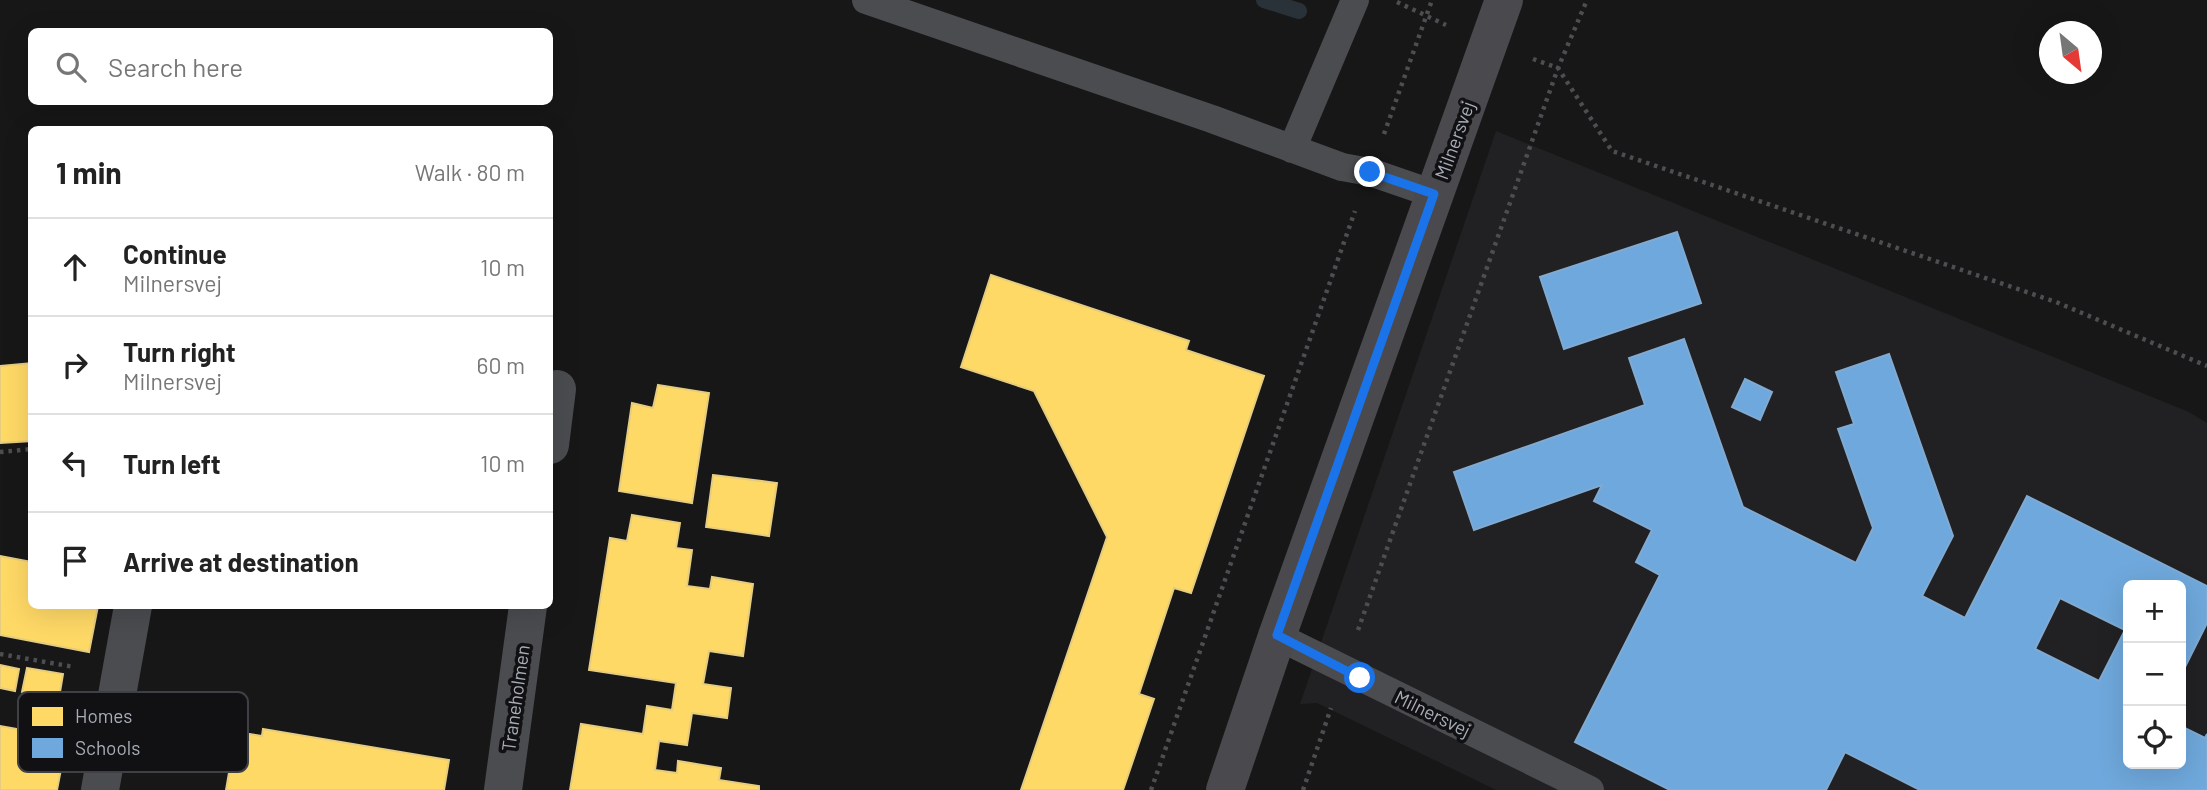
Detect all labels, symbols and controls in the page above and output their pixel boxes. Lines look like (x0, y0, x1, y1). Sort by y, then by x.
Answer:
north arrow (2039, 21, 2102, 84)
search box (28, 28, 553, 105)
icon: search (52, 48, 90, 86)
text: Search here (108, 51, 243, 82)
street label: Milnersvej (1429, 98, 1479, 182)
text: 1 min (56, 154, 122, 190)
route end (1354, 156, 1385, 187)
text: Walk · 80 m (415, 158, 525, 186)
text: Continue (123, 238, 227, 269)
icon: ahead (56, 248, 94, 286)
text: 10 m (480, 253, 525, 281)
text: Milnersvej (123, 269, 222, 297)
text: Turn right (123, 336, 236, 367)
icon: right (56, 346, 94, 384)
text: 60 m (477, 351, 525, 379)
text: Milnersvej (123, 367, 222, 395)
icon: left (56, 444, 94, 482)
text: Turn left (123, 448, 221, 479)
text: 10 m (480, 449, 525, 477)
icon: arrive (56, 542, 94, 580)
text: Arrive at destination (123, 546, 359, 577)
map controls (2123, 580, 2186, 769)
button: + (2123, 580, 2186, 643)
street label: Traneholmen (496, 643, 534, 753)
button: − (2123, 643, 2186, 706)
route start (1344, 662, 1375, 693)
street label: Milnersvej (1391, 685, 1475, 741)
legend (18, 692, 248, 772)
text: Homes (75, 704, 132, 727)
button: locate (2123, 706, 2186, 769)
text: Schools (75, 736, 140, 759)

